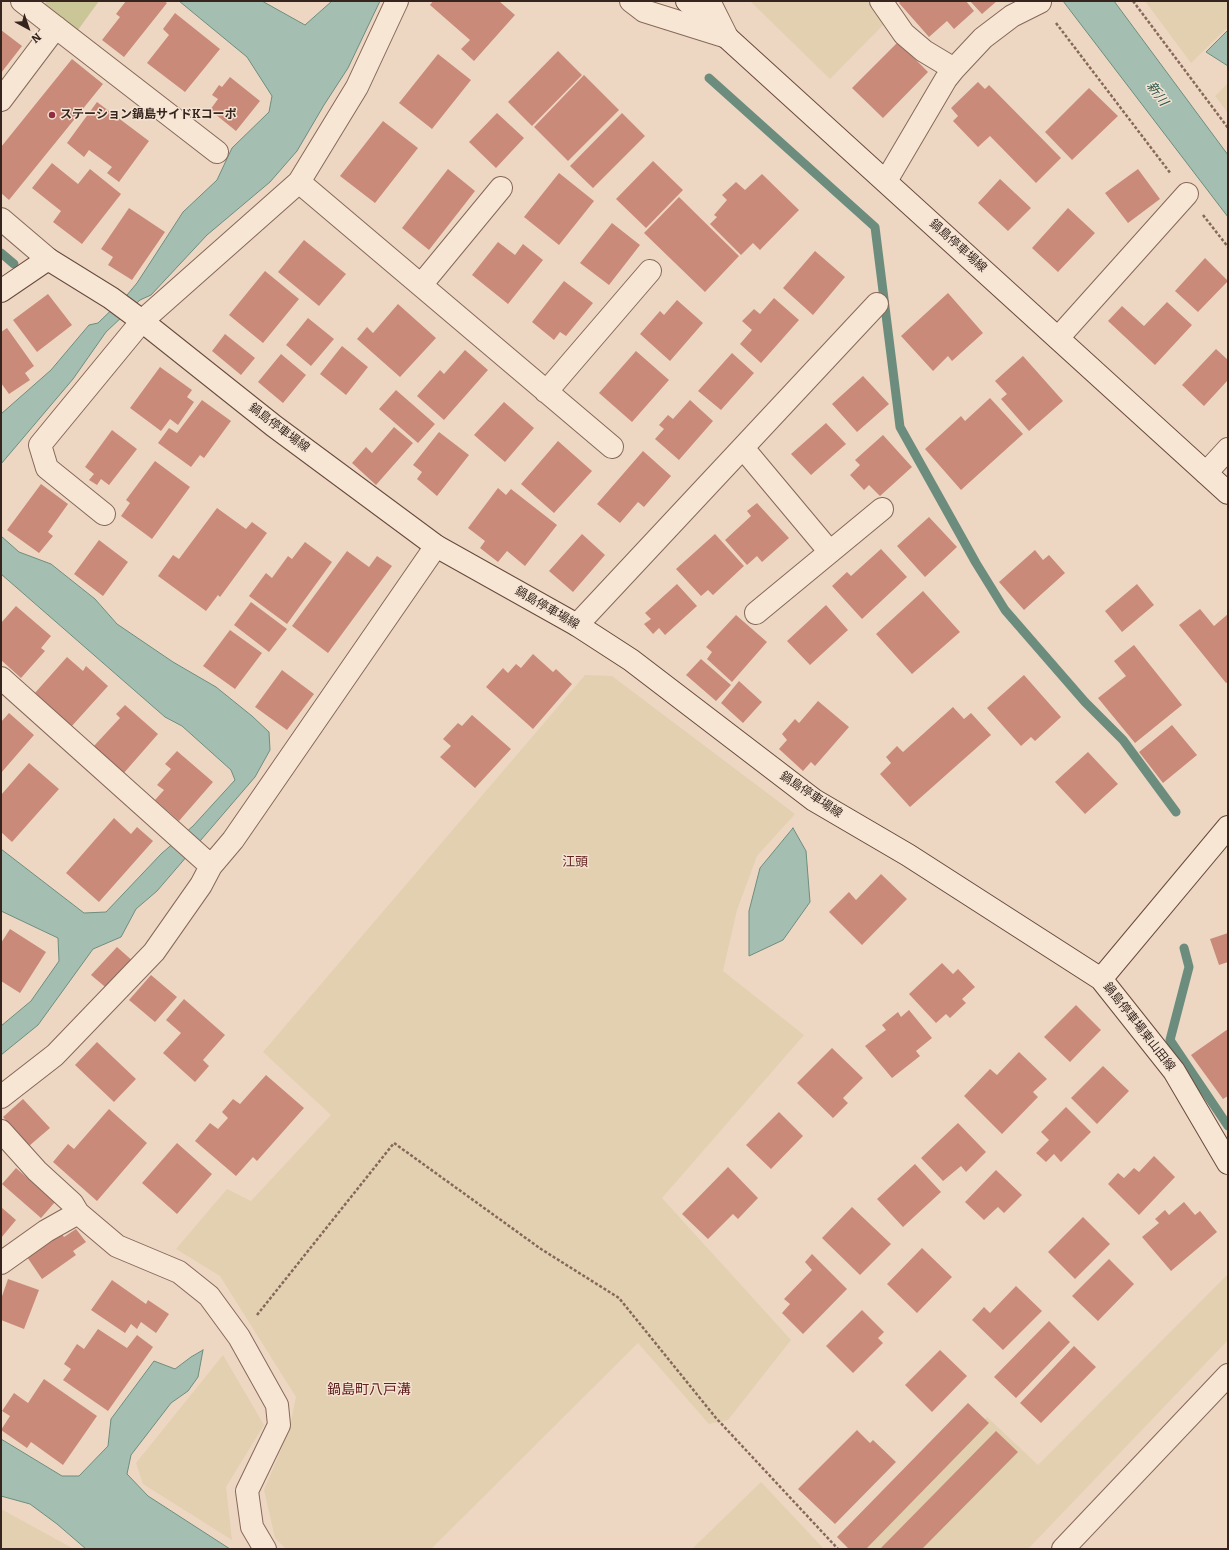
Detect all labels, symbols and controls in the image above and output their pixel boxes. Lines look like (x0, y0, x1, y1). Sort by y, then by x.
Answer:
north arrow (8, 8, 48, 48)
text: N (29, 30, 43, 45)
water label: 新川 (1143, 79, 1171, 109)
place label: ステーション鍋島サイドKコーポ (60, 108, 237, 122)
marker: ステーション鍋島サイドKコーポ (47, 110, 57, 120)
street label: 鍋島停車場線 (926, 217, 990, 275)
street label: 鍋島停車場線 (246, 401, 312, 455)
street label: 鍋島停車場線 (512, 584, 582, 632)
street label: 鍋島停車場線 (777, 769, 845, 821)
district label: 江頭 (562, 854, 588, 870)
street label: 鍋島停車場東山田線 (1100, 980, 1178, 1074)
district label: 鍋島町八戸溝 (327, 1382, 411, 1398)

